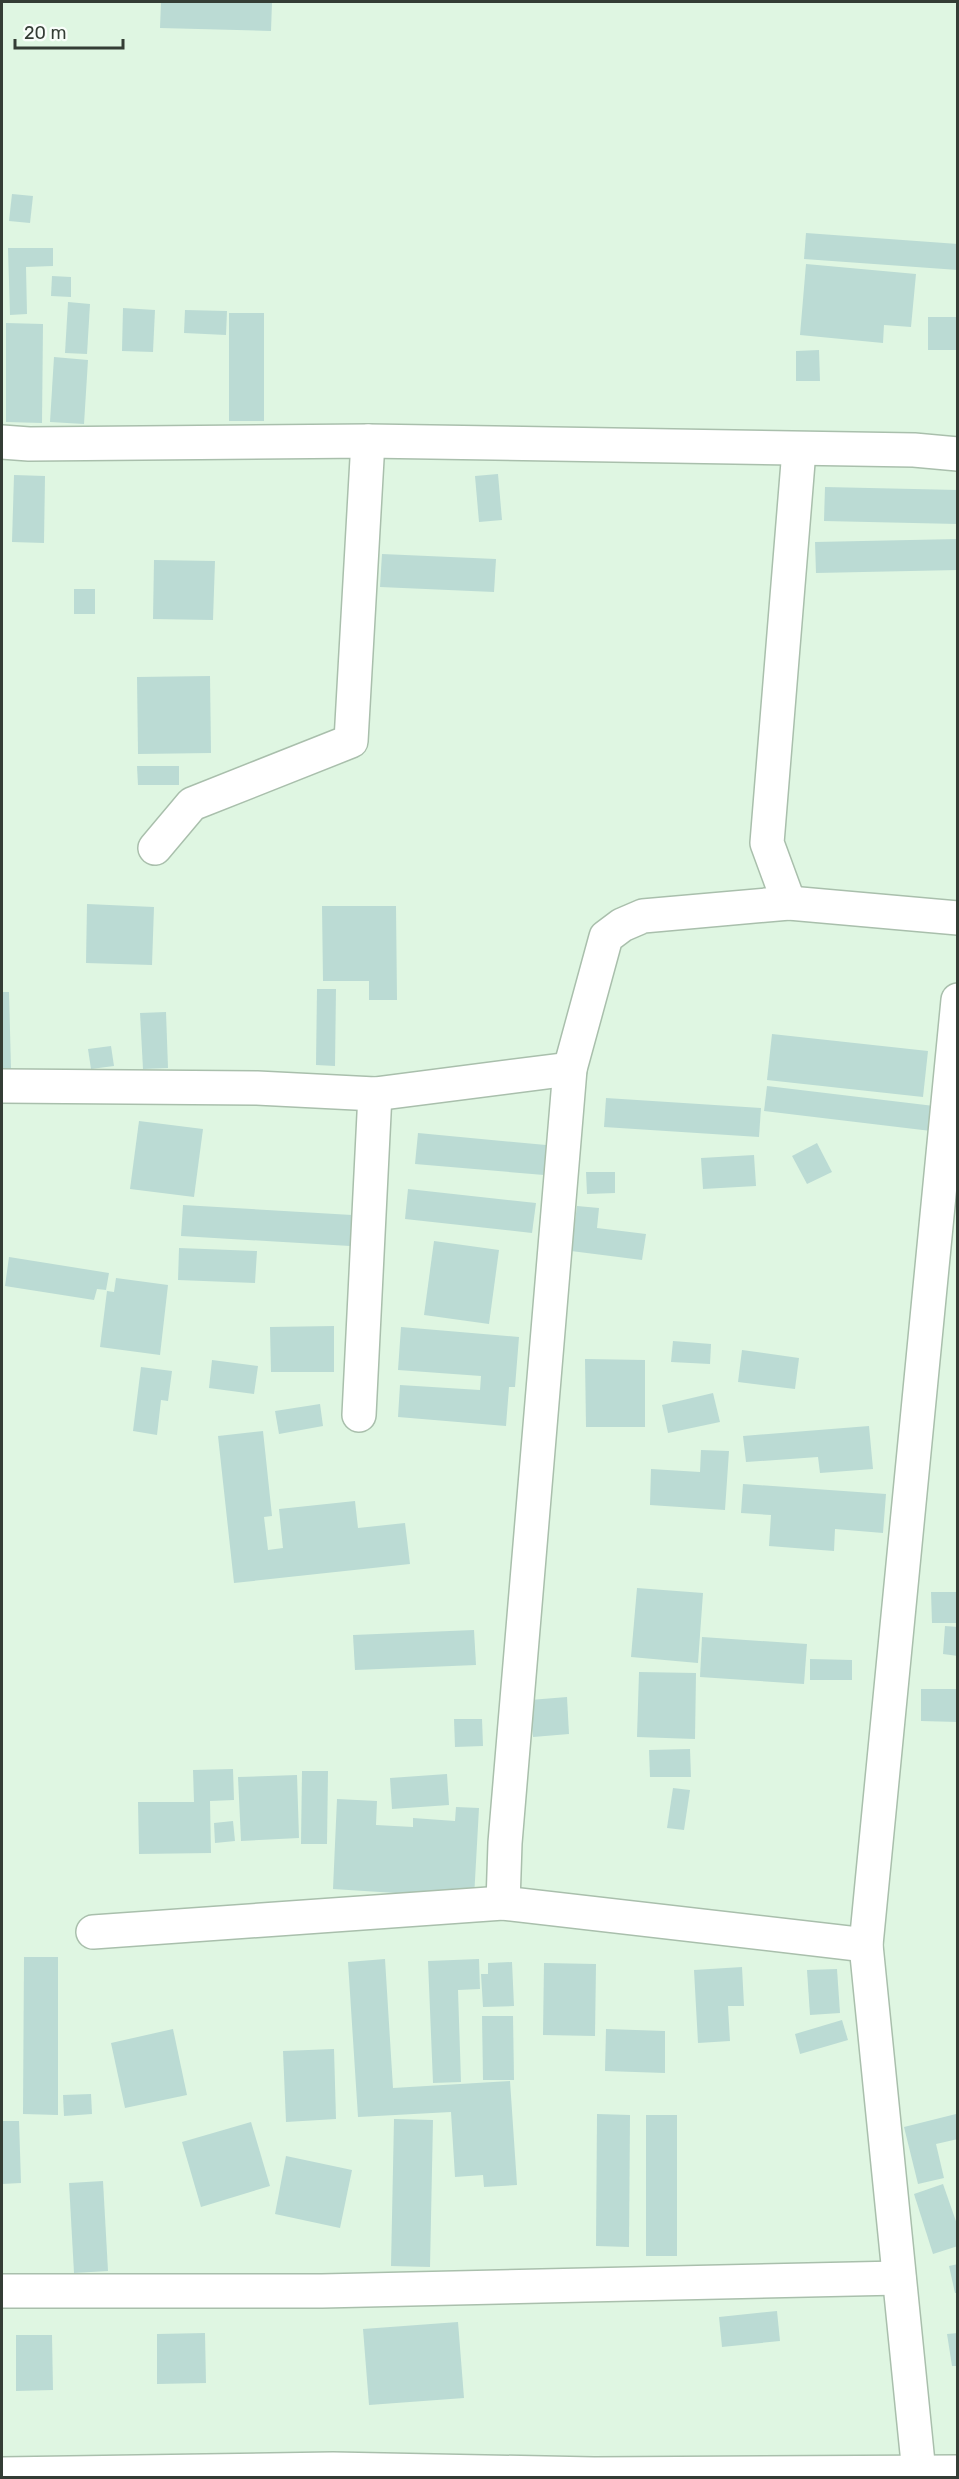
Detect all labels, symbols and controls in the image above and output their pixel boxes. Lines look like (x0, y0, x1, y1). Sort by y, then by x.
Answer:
scale bar (15, 12, 123, 50)
text: 20 m (24, 22, 66, 44)

